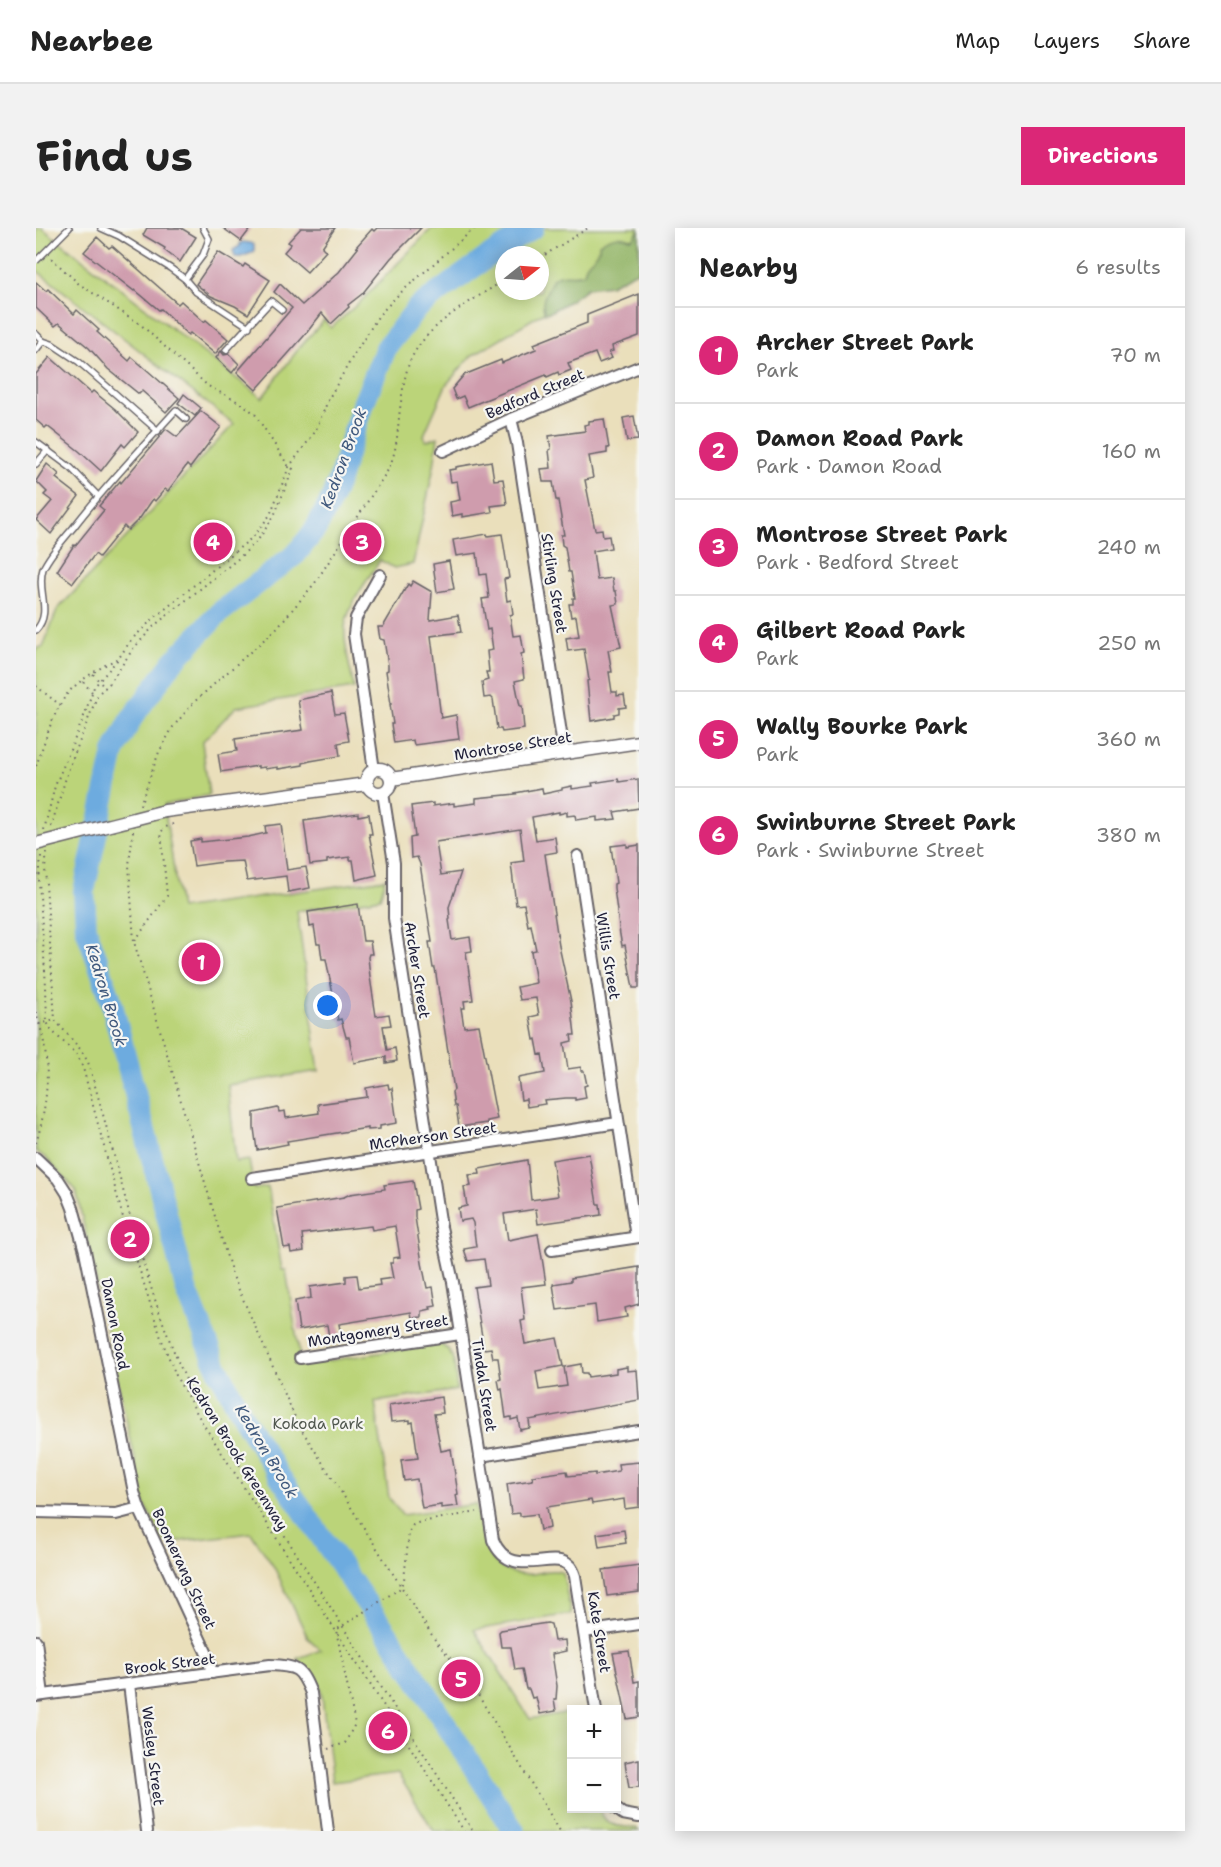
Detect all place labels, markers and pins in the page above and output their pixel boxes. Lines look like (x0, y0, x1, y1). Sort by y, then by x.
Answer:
pin: 4 (194, 520, 232, 564)
pin: 3 (342, 520, 382, 564)
pin: 1 (182, 940, 220, 984)
pin: 2 (110, 1216, 149, 1262)
pin: 5 (442, 1656, 480, 1702)
pin: 6 (368, 1708, 408, 1754)

